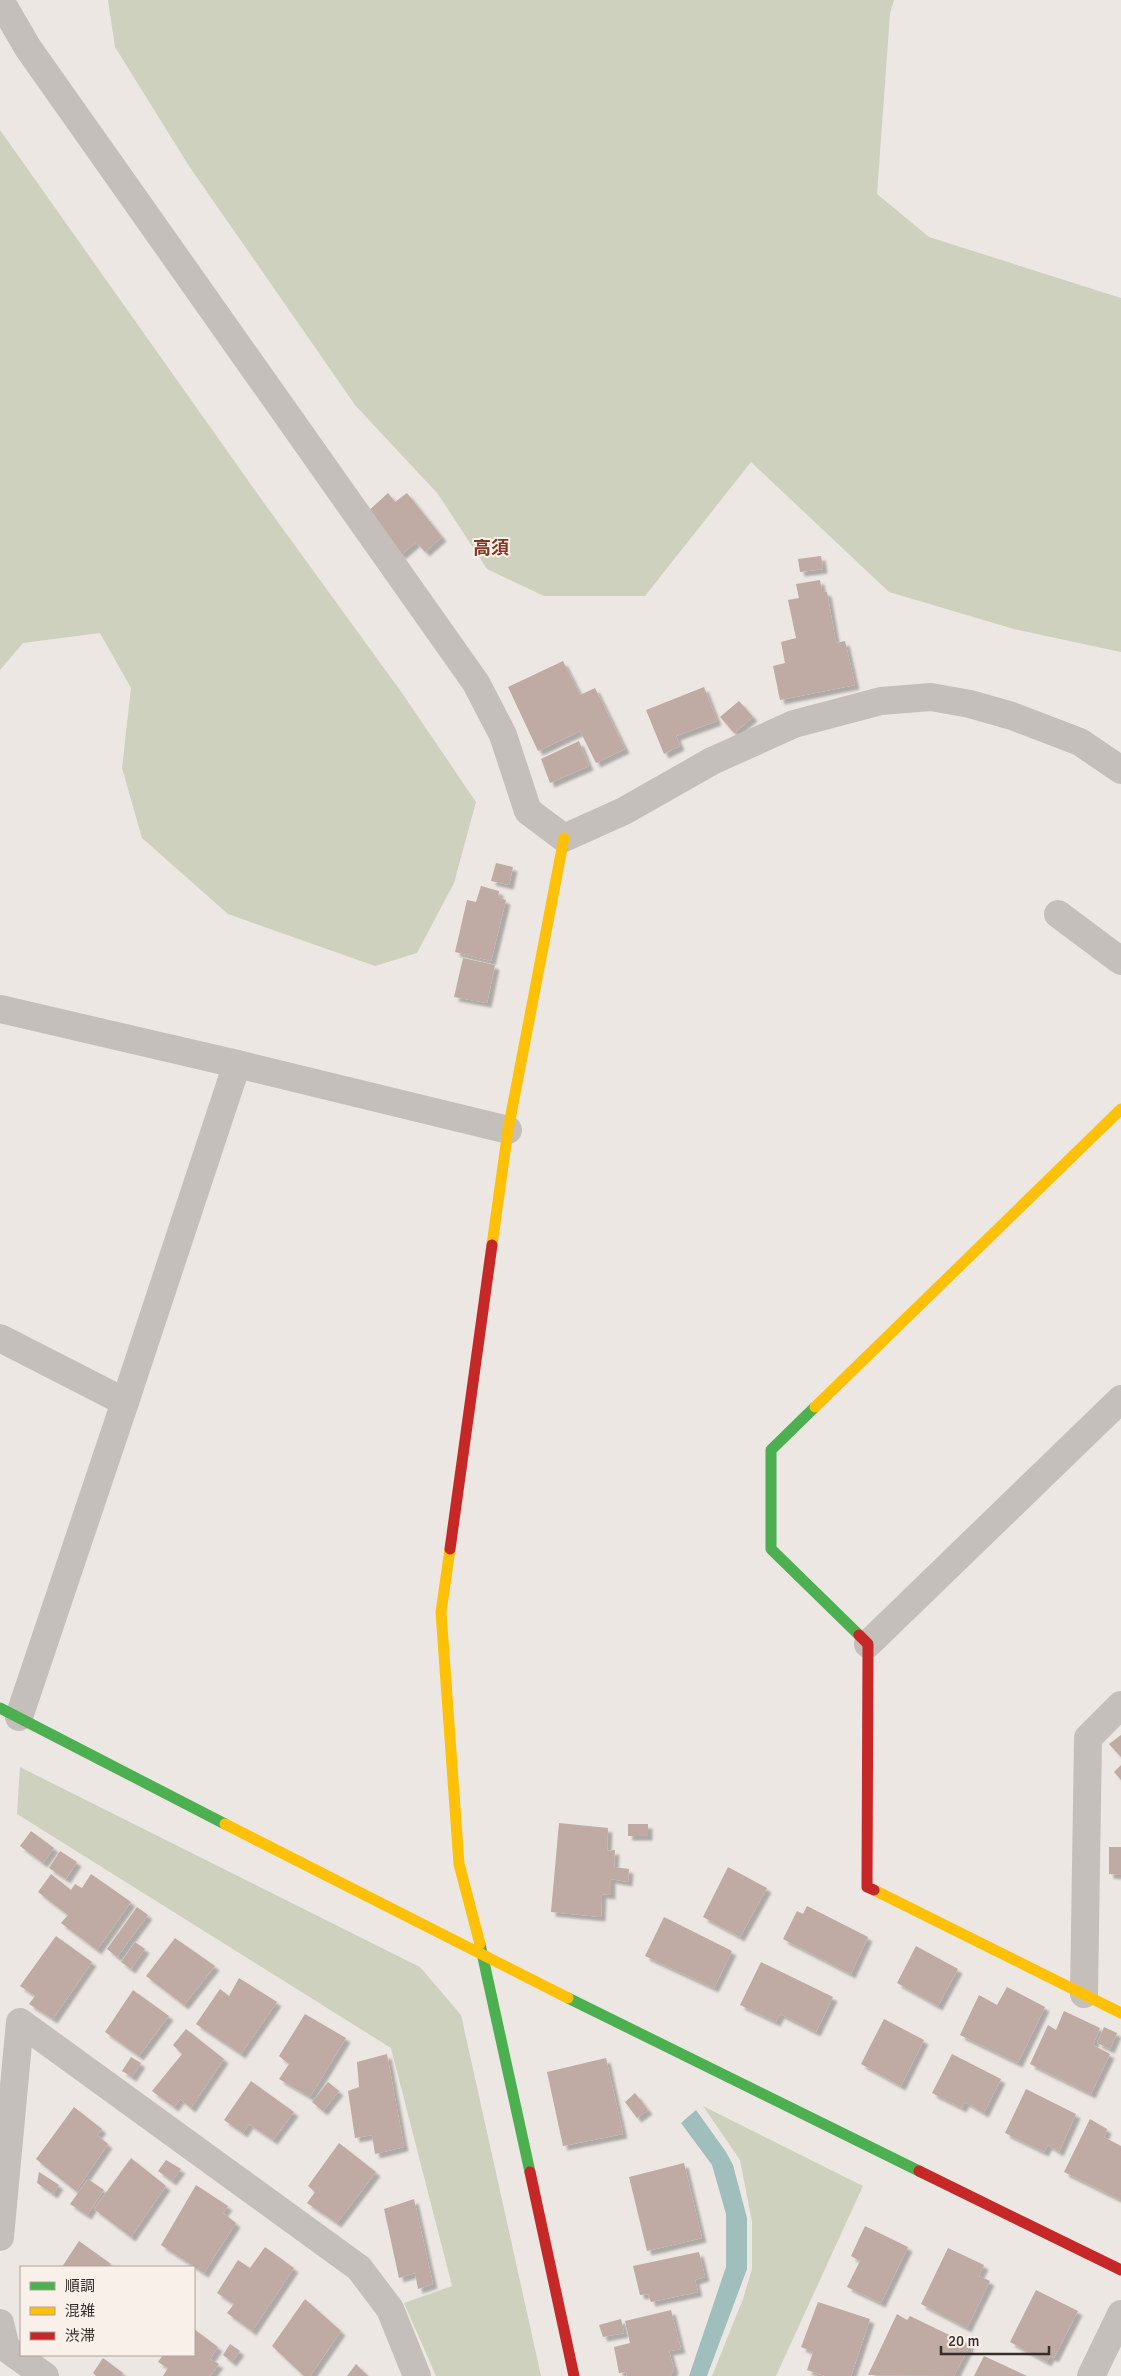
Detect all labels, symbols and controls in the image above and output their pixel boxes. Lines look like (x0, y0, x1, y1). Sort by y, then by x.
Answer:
district label: 高須 (473, 537, 509, 559)
legend (20, 2266, 195, 2356)
text: 順調 (65, 2277, 95, 2295)
text: 混雑 (65, 2302, 95, 2320)
scale bar (941, 2324, 1048, 2356)
text: 渋滞 (65, 2327, 95, 2345)
text: 20 m (948, 2332, 979, 2350)

